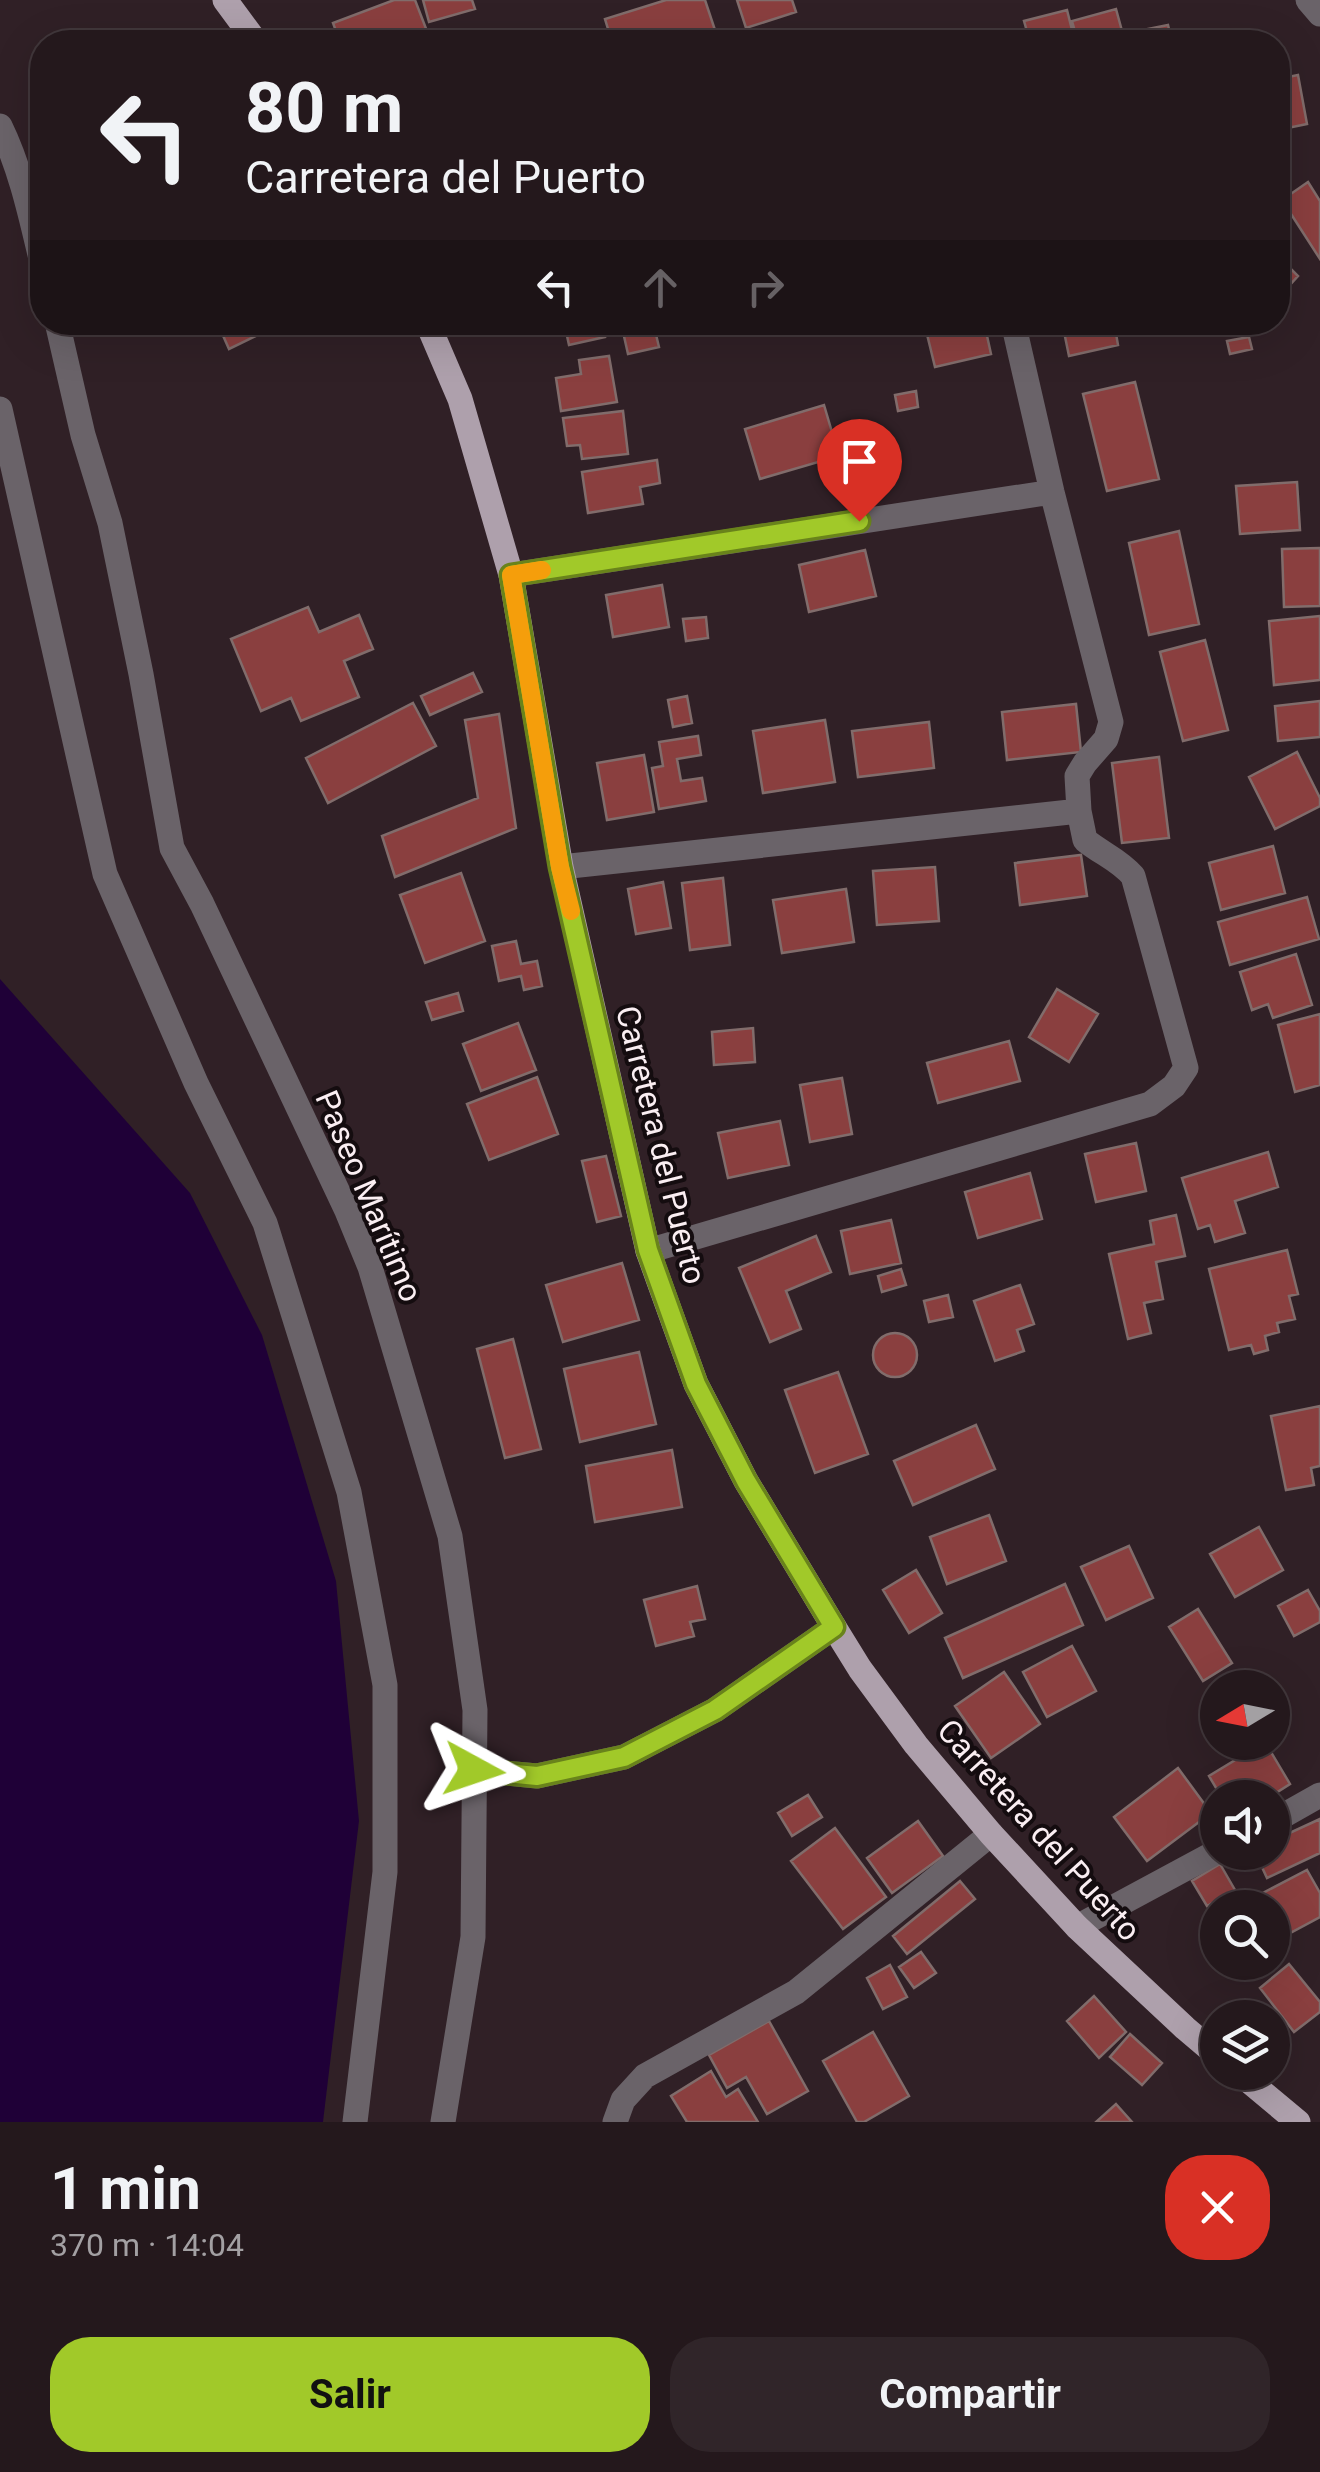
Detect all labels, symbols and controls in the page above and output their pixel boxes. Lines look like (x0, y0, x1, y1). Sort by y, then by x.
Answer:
text: 80 m (245, 67, 403, 149)
icon: left (80, 70, 210, 200)
text: Carretera del Puerto (245, 151, 646, 204)
icon: left (528, 260, 583, 315)
icon: ahead (633, 260, 688, 315)
icon: right (738, 260, 793, 315)
pin (817, 419, 902, 522)
icon: arrive (832, 434, 887, 489)
street label: Carretera del Puerto (608, 1002, 714, 1288)
street label: Paseo Marítimo (307, 1085, 431, 1307)
north arrow (1200, 1670, 1290, 1760)
map controls (1200, 1670, 1290, 2090)
street label: Carretera del Puerto (929, 1711, 1149, 1949)
position arrow (422, 1718, 526, 1822)
button: sound (1200, 1780, 1290, 1870)
button: search (1200, 1890, 1290, 1980)
button: layers (1200, 2000, 1290, 2090)
text: 1 min (50, 2153, 201, 2224)
button: close (1165, 2155, 1270, 2260)
text: 370 m · 14:04 (50, 2226, 244, 2264)
button: Salir (50, 2337, 650, 2452)
button: Compartir (670, 2337, 1270, 2452)

